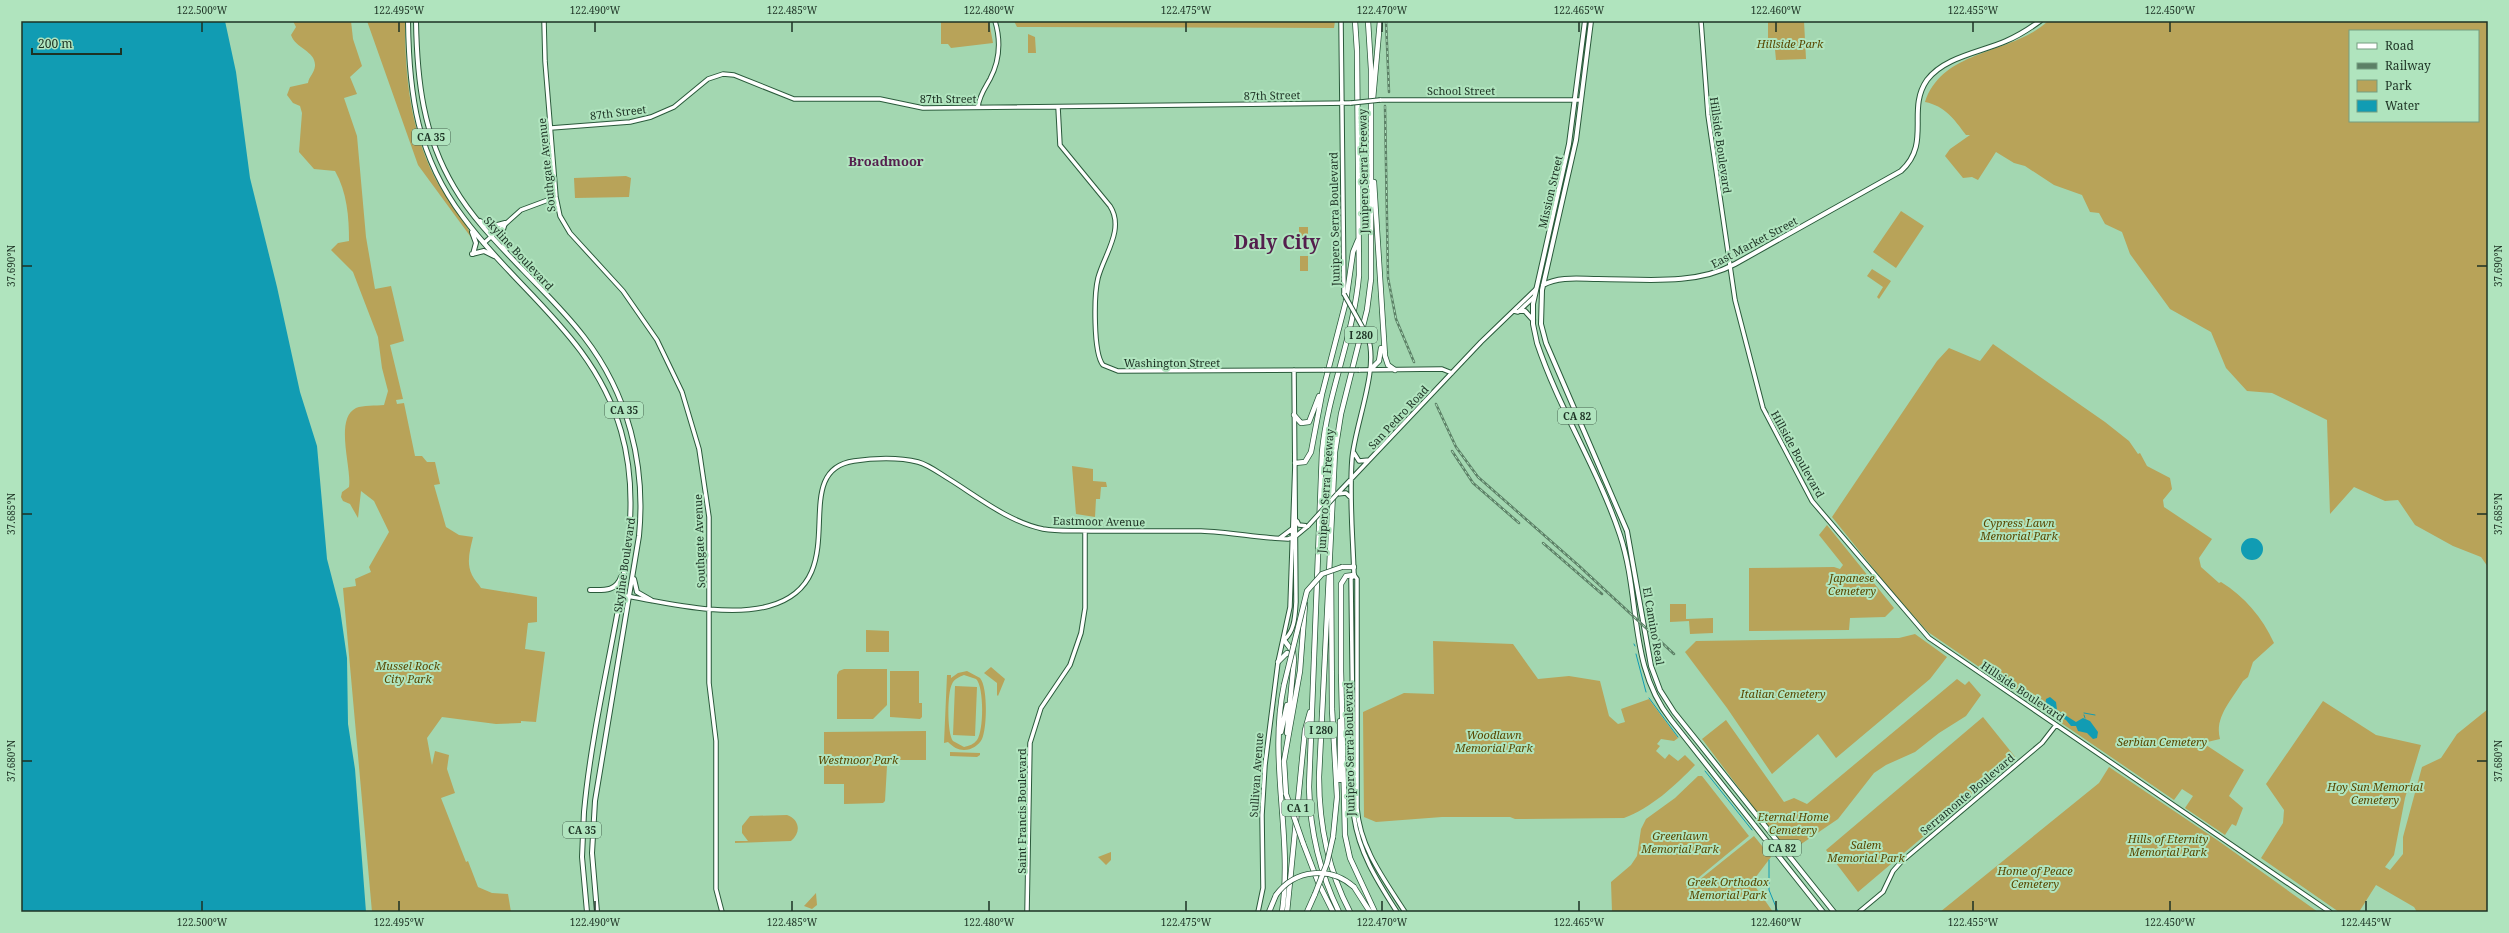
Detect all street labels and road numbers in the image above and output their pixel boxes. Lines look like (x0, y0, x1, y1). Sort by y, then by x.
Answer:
street label: School Street (1427, 83, 1495, 98)
street label: 87th Street (1244, 87, 1301, 103)
street label: 87th Street (920, 91, 976, 106)
street label: Hillside Boulevard (1707, 96, 1735, 194)
street label: 87th Street (589, 101, 647, 123)
street label: Junipero Serra Freeway (1354, 108, 1372, 234)
street label: Southgate Avenue (534, 117, 558, 213)
road number: CA 35 (412, 129, 450, 145)
street label: Junipero Serra Boulevard (1325, 152, 1343, 287)
street label: Mission Street (1534, 154, 1566, 230)
street label: Skyline Boulevard (481, 213, 557, 293)
street label: East Market Street (1708, 213, 1800, 271)
road number: I 280 (1345, 327, 1377, 343)
street label: Washington Street (1124, 355, 1220, 370)
street label: San Pedro Road (1364, 382, 1432, 452)
road number: CA 35 (605, 402, 643, 418)
road number: CA 82 (1558, 408, 1596, 424)
street label: Hillside Boulevard (1768, 408, 1828, 500)
street label: Junipero Serra Freeway (1313, 427, 1337, 555)
street label: Southgate Avenue (690, 494, 708, 588)
street label: Eastmoor Avenue (1053, 513, 1145, 529)
street label: Skyline Boulevard (610, 516, 638, 613)
street label: El Camino Real (1640, 586, 1668, 667)
street label: Hillside Boulevard (1978, 658, 2068, 725)
street label: Junipero Serra Boulevard (1340, 682, 1358, 817)
road number: I 280 (1305, 722, 1337, 738)
street label: Sullivan Avenue (1246, 732, 1266, 818)
street label: Saint Francis Boulevard (1014, 748, 1029, 874)
street label: Serramonte Boulevard (1917, 750, 2018, 838)
road number: CA 1 (1282, 800, 1314, 816)
road number: CA 35 (563, 822, 601, 838)
road number: CA 82 (1763, 840, 1801, 856)

